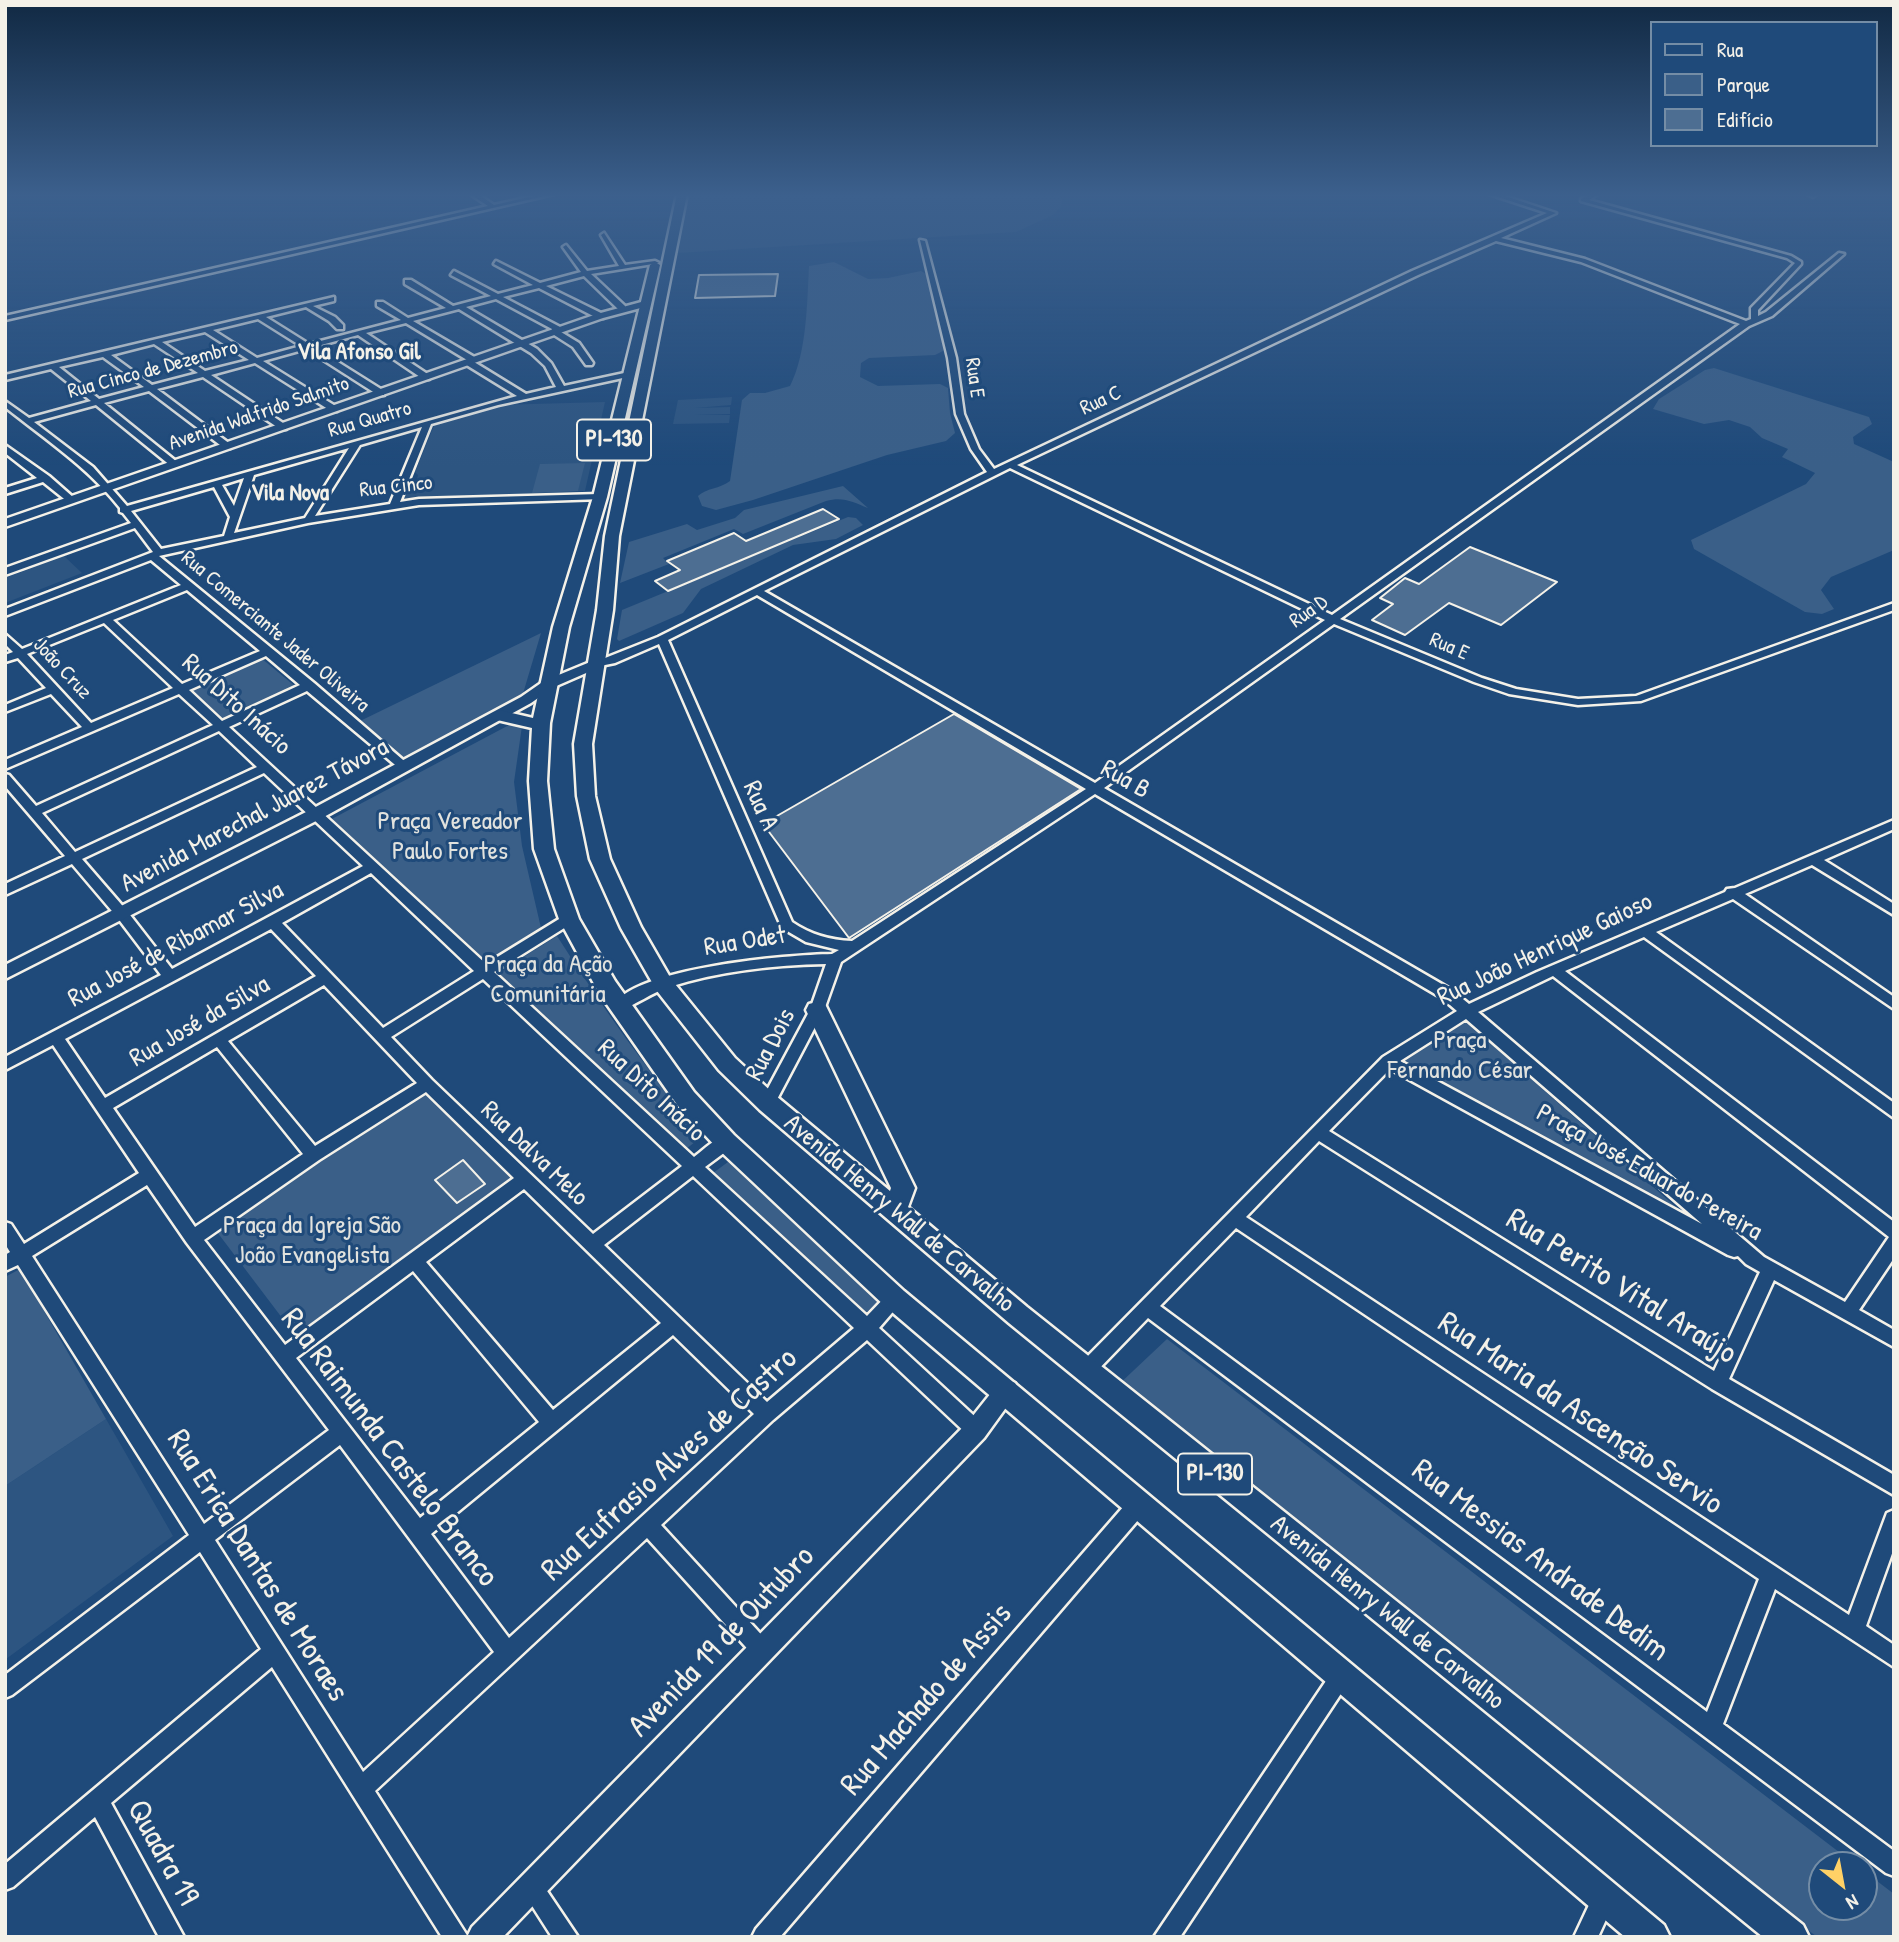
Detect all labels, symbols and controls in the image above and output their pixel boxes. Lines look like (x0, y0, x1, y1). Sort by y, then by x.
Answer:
legend (1650, 21, 1878, 147)
text: Rua (1717, 35, 1743, 64)
text: Parque (1717, 70, 1770, 99)
text: Edifício (1717, 105, 1773, 134)
street label: Rua Cinco de Dezembro (65, 335, 241, 405)
district label: Vila Afonso Gil (297, 339, 421, 367)
street label: Rua E (959, 356, 989, 400)
street label: Avenida Walfrido Salmito (165, 371, 353, 457)
street label: Rua C (1076, 381, 1126, 421)
street label: Rua Quatro (326, 396, 414, 444)
road number: PI-130 (577, 419, 651, 460)
street label: Rua Cinco (358, 471, 434, 503)
district label: Vila Nova (251, 480, 329, 508)
street label: Rua Comerciante Jader Oliveira (176, 546, 374, 718)
street label: Rua D (1285, 590, 1333, 634)
street label: Rua E (1426, 628, 1472, 666)
street label: João Cruz (27, 633, 97, 705)
street label: Rua Dito Inácio (175, 648, 297, 762)
street label: Avenida Marechal Juarez Távora (116, 732, 394, 900)
street label: Rua B (1095, 754, 1155, 806)
street label: Rua A (735, 776, 785, 836)
park label: Praça Vereador Paulo Fortes (377, 806, 523, 868)
street label: Rua José de Ribamar Silva (63, 875, 289, 1015)
street label: Rua João Henrique Gaioso (1433, 887, 1657, 1013)
street label: Rua Odet (702, 920, 788, 964)
park label: Praça da Ação Comunitária (484, 949, 612, 1010)
street label: Rua José da Silva (124, 969, 276, 1075)
street label: Rua Dois (739, 1004, 803, 1086)
park label: Praça Fernando César (1387, 1025, 1533, 1086)
street label: Rua Dito Inácio (590, 1033, 712, 1149)
street label: Rua Dalva Melo (474, 1095, 594, 1213)
street label: Praça José Eduardo Pereira (1531, 1098, 1767, 1248)
street label: Avenida Henry Wall de Carvalho (777, 1108, 1021, 1320)
street label: Rua Perito Vital Araújo (1499, 1201, 1743, 1373)
park label: Praça da Igreja São João Evangelista (223, 1210, 401, 1272)
street label: Rua Raimunda Castelo Branco (272, 1301, 506, 1595)
street label: Rua Maria da Ascenção Servio (1430, 1304, 1730, 1524)
street label: Rua Eufrasio Alves de Castro (534, 1340, 806, 1590)
street label: Rua Erica Dantas de Moraes (158, 1423, 356, 1709)
street label: Rua Messias Andrade Dedim (1404, 1452, 1676, 1670)
road number: PI-130 (1178, 1454, 1252, 1494)
street label: Avenida Henry Wall de Carvalho (1264, 1509, 1510, 1717)
street label: Avenida 19 de Outubro (621, 1538, 823, 1746)
street label: Rua Machado de Assis (833, 1596, 1021, 1804)
street label: Quadra 19 (117, 1794, 207, 1912)
north arrow (1808, 1851, 1878, 1921)
text: N (1842, 1889, 1864, 1916)

